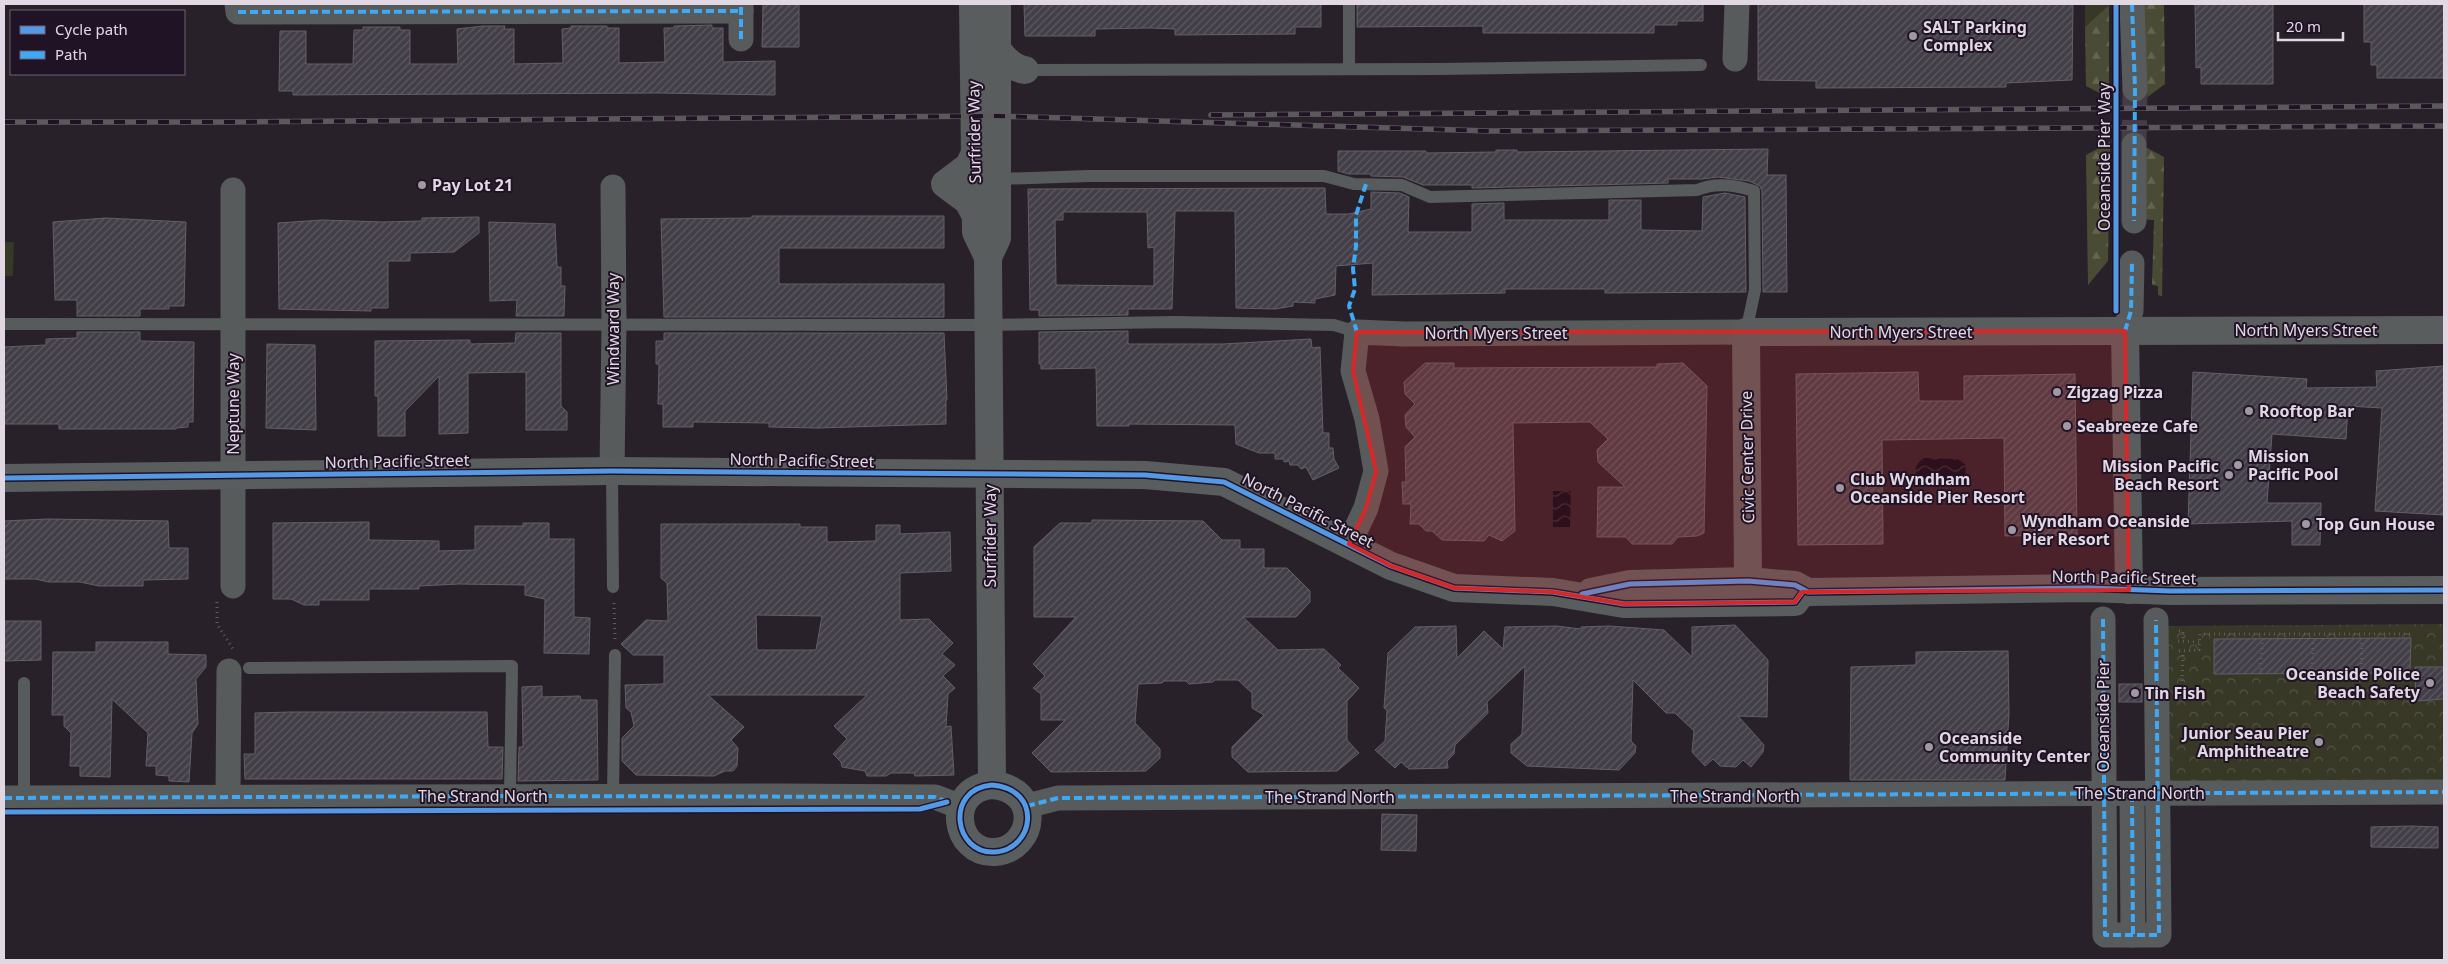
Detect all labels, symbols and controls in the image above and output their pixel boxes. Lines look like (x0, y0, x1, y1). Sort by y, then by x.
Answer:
legend (10, 10, 185, 75)
scale bar (2278, 10, 2343, 42)
place label: SALT Parking Complex (1923, 16, 2027, 56)
text: 20 m (2286, 16, 2321, 36)
text: Cycle path (55, 19, 128, 39)
marker: SALT Parking Complex (1907, 30, 1919, 42)
text: Path (55, 44, 87, 64)
street label: Surfrider Way (962, 80, 986, 184)
street label: Oceanside Pier Way (2093, 82, 2115, 231)
place label: Pay Lot 21 (432, 174, 513, 196)
marker: Pay Lot 21 (416, 179, 428, 191)
street label: Windward Way (602, 272, 624, 385)
street label: North Myers Street (2234, 319, 2378, 341)
street label: North Myers Street (1829, 321, 1973, 343)
street label: North Myers Street (1424, 322, 1568, 344)
street label: Neptune Way (222, 352, 244, 455)
place label: Zigzag Pizza (2067, 381, 2163, 403)
marker: Zigzag Pizza (2051, 386, 2063, 398)
street label: Civic Center Drive (1735, 391, 1759, 523)
place label: Rooftop Bar (2259, 400, 2354, 422)
marker: Rooftop Bar (2243, 405, 2255, 417)
place label: Seabreeze Cafe (2077, 415, 2198, 437)
marker: Seabreeze Cafe (2061, 420, 2073, 432)
place label: Mission Pacific Pool (2248, 445, 2339, 485)
street label: North Pacific Street (729, 448, 875, 472)
street label: North Pacific Street (324, 449, 470, 473)
place label: Mission Pacific Beach Resort (2102, 455, 2219, 495)
marker: Mission Pacific Pool (2232, 459, 2244, 471)
street label: North Pacific Street (1238, 467, 1378, 553)
place label: Club Wyndham Oceanside Pier Resort (1850, 468, 2025, 508)
marker: Mission Pacific Beach Resort (2223, 469, 2235, 481)
marker: Club Wyndham Oceanside Pier Resort (1834, 482, 1846, 494)
street label: Surfrider Way (979, 484, 1001, 587)
place label: Wyndham Oceanside Pier Resort (2022, 510, 2190, 550)
place label: Top Gun House (2316, 513, 2435, 535)
marker: Top Gun House (2300, 518, 2312, 530)
marker: Wyndham Oceanside Pier Resort (2006, 524, 2018, 536)
street label: North Pacific Street (2051, 565, 2197, 589)
street label: Oceanside Pier (2092, 659, 2114, 772)
place label: Oceanside Police Beach Safety (2286, 663, 2421, 703)
marker: Oceanside Police Beach Safety (2424, 677, 2436, 689)
place label: Tin Fish (2145, 682, 2206, 704)
marker: Tin Fish (2129, 687, 2141, 699)
place label: Junior Seau Pier Amphitheatre (2181, 722, 2309, 762)
place label: Oceanside Community Center (1939, 727, 2090, 767)
marker: Junior Seau Pier Amphitheatre (2313, 736, 2325, 748)
marker: Oceanside Community Center (1923, 741, 1935, 753)
street label: The Strand North (2075, 782, 2205, 804)
street label: The Strand North (418, 785, 548, 807)
street label: The Strand North (1670, 785, 1800, 807)
street label: The Strand North (1265, 786, 1395, 808)

